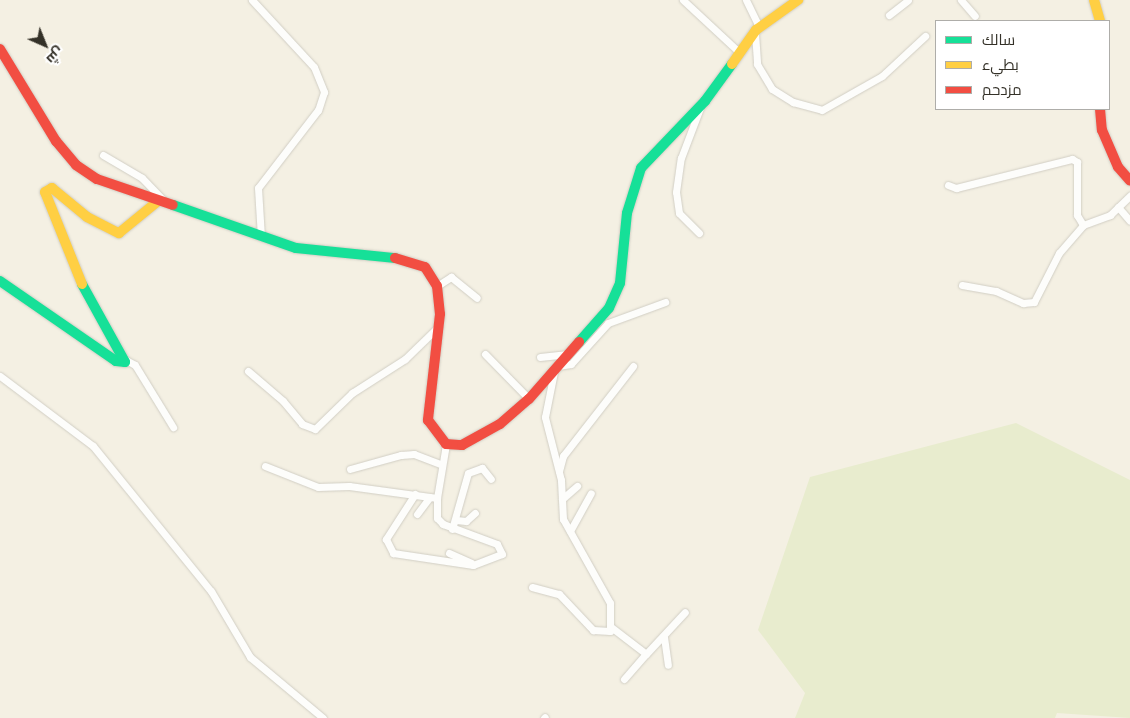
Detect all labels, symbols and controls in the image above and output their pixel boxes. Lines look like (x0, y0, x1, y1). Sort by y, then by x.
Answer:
north arrow (20, 20, 70, 70)
legend (935, 20, 1110, 110)
text: سالك (982, 29, 1015, 49)
text: ش (43, 43, 69, 69)
text: بطيء (982, 54, 1019, 74)
text: مزدحم (982, 79, 1022, 99)

